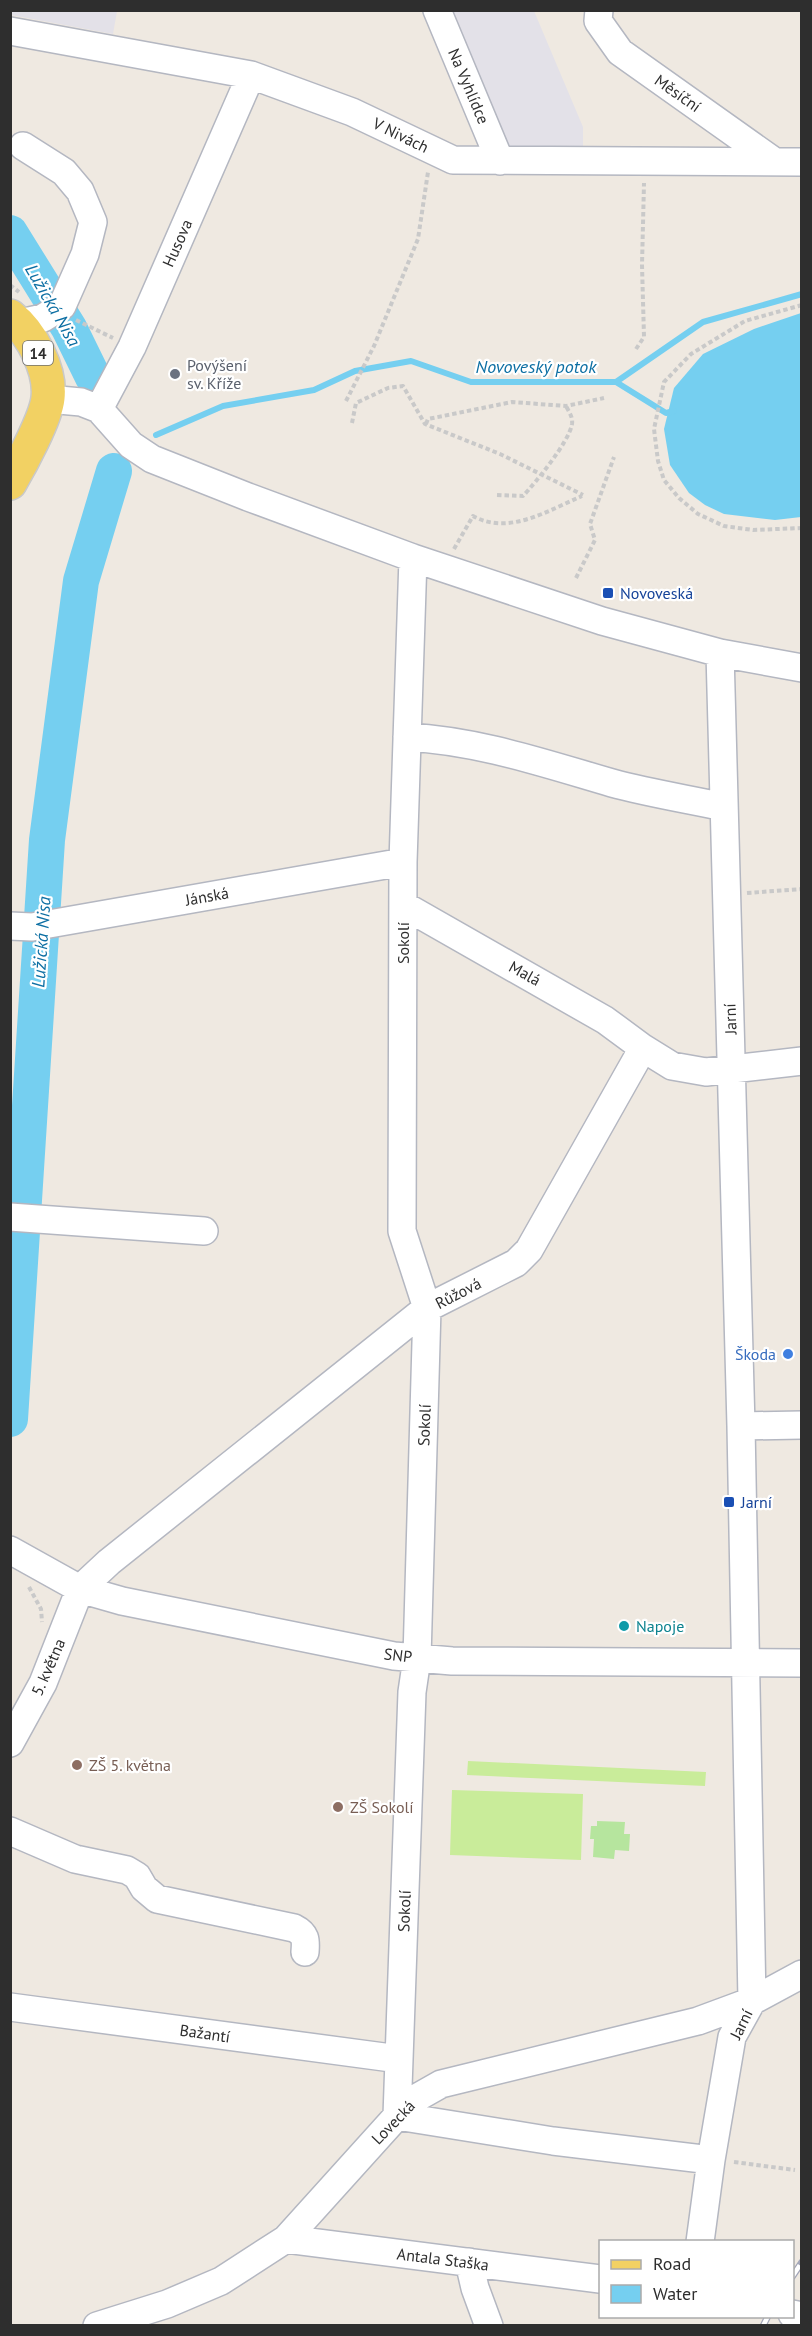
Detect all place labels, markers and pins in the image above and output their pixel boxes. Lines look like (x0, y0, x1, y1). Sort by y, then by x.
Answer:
place label: Povýšení sv. Kříže (187, 355, 247, 393)
marker: Povýšení sv. Kříže (168, 367, 182, 381)
place label: Novoveská (620, 583, 693, 603)
marker: Novoveská (601, 586, 615, 600)
place label: Škoda (735, 1344, 776, 1364)
marker: Škoda (781, 1347, 795, 1361)
place label: Jarní (740, 1492, 772, 1512)
marker: Jarní (722, 1495, 736, 1509)
place label: Napoje (636, 1616, 684, 1636)
marker: Napoje (617, 1619, 631, 1633)
place label: ZŠ 5. května (89, 1755, 171, 1775)
marker: ZŠ 5. května (70, 1758, 84, 1772)
place label: ZŠ Sokolí (350, 1797, 414, 1817)
marker: ZŠ Sokolí (331, 1800, 345, 1814)

